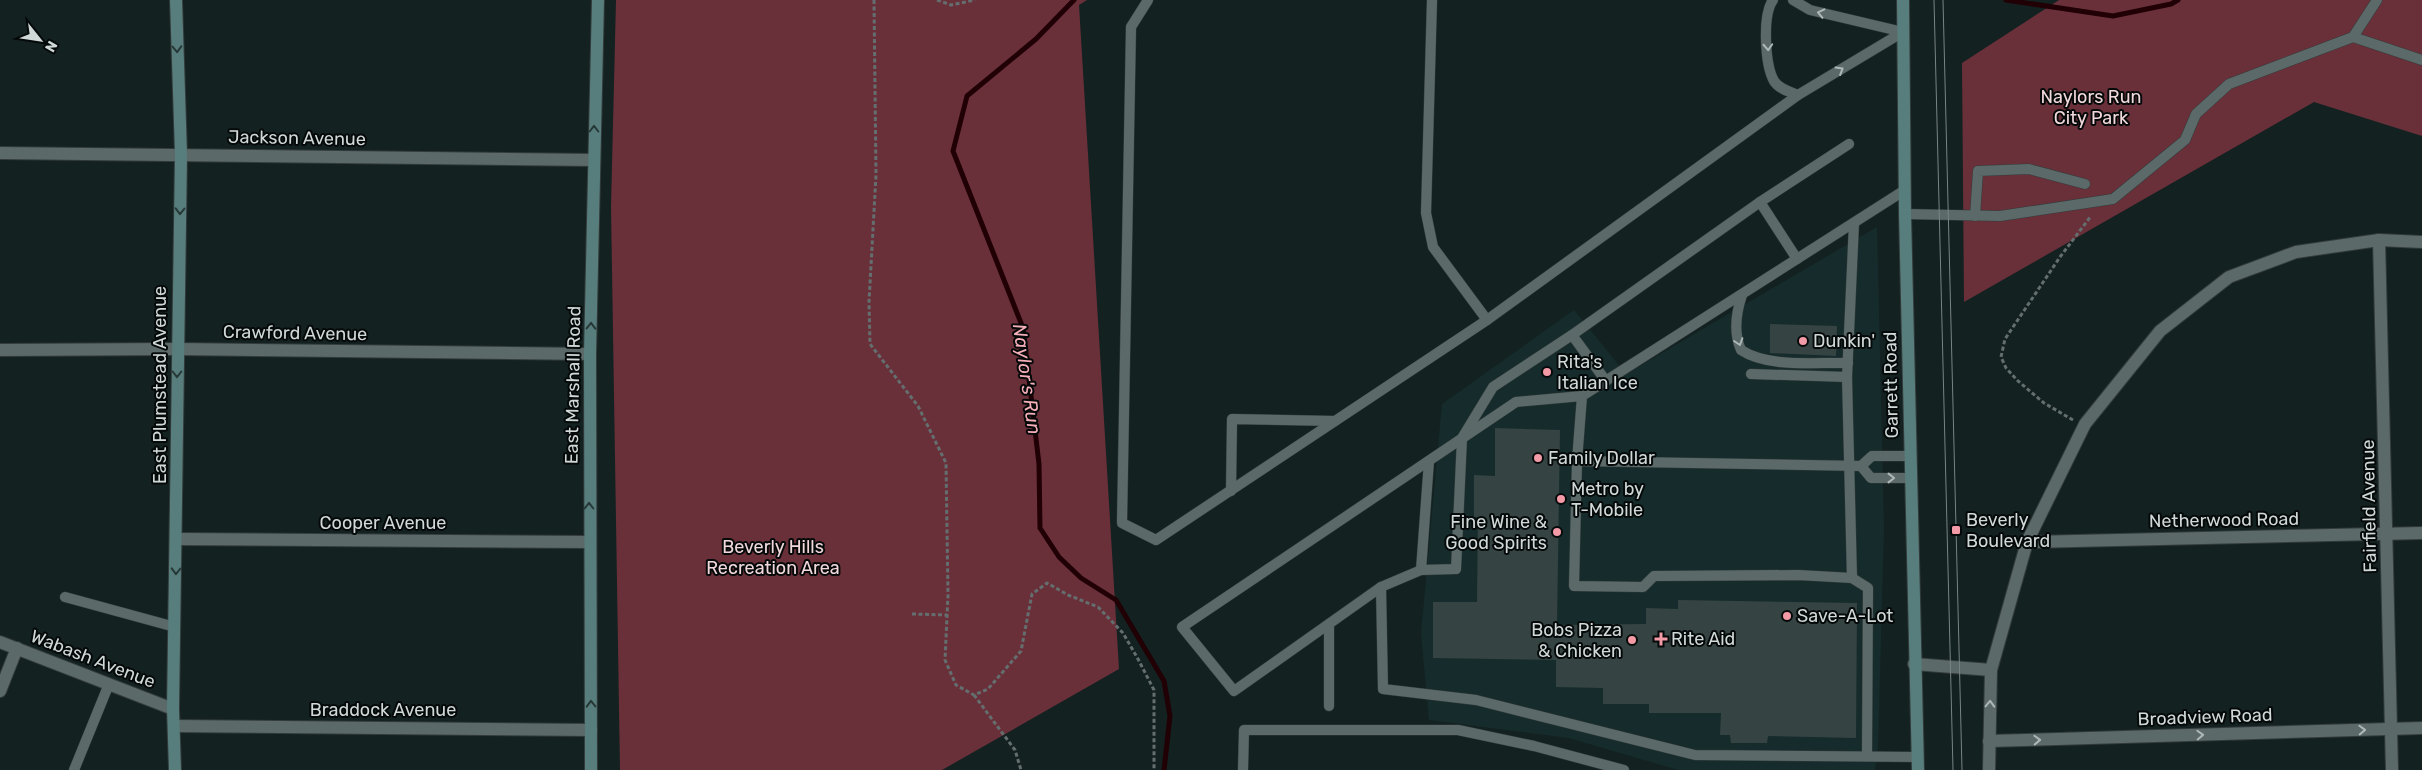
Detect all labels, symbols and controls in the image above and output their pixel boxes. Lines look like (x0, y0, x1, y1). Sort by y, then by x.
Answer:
one-way arrow (1817, 8, 1826, 19)
north arrow (15, 15, 65, 65)
text: N (41, 38, 61, 55)
one-way arrow (1762, 44, 1773, 52)
one-way arrow (172, 45, 182, 53)
one-way arrow (1834, 66, 1843, 76)
park label: Naylors Run City Park (2041, 86, 2141, 129)
one-way arrow (589, 125, 599, 132)
street label: Jackson Avenue (228, 126, 366, 150)
one-way arrow (174, 207, 185, 215)
street label: East Plumstead Avenue (149, 286, 171, 484)
street label: East Marshall Road (561, 306, 585, 464)
street label: Crawford Avenue (223, 321, 367, 345)
one-way arrow (586, 322, 596, 330)
water label: Naylor's Run (1008, 322, 1046, 436)
place label: Dunkin' (1813, 330, 1875, 352)
street label: Garrett Road (1879, 331, 1903, 439)
marker: Dunkin' (1797, 335, 1809, 347)
one-way arrow (1733, 337, 1743, 346)
place label: Rita's Italian Ice (1557, 351, 1638, 394)
marker: Rita's Italian Ice (1541, 366, 1553, 378)
one-way arrow (172, 370, 182, 378)
street label: Fairfield Avenue (2357, 439, 2381, 573)
place label: Family Dollar (1548, 447, 1655, 469)
marker: Family Dollar (1532, 452, 1544, 464)
one-way arrow (1888, 473, 1895, 483)
place label: Metro by T-Mobile (1571, 478, 1644, 521)
marker: Metro by T-Mobile (1555, 493, 1567, 505)
one-way arrow (584, 502, 594, 510)
street label: Netherwood Road (2149, 508, 2299, 532)
place label: Beverly Boulevard (1966, 509, 2050, 552)
place label: Fine Wine & Good Spirits (1445, 511, 1548, 554)
street label: Cooper Avenue (320, 512, 446, 534)
marker: Beverly Boulevard (1950, 524, 1962, 536)
marker: Fine Wine & Good Spirits (1551, 526, 1563, 538)
park label: Beverly Hills Recreation Area (706, 536, 840, 579)
one-way arrow (171, 568, 181, 575)
place label: Save-A-Lot (1797, 605, 1893, 627)
marker: Save-A-Lot (1781, 610, 1793, 622)
place label: Bobs Pizza & Chicken (1531, 619, 1622, 662)
street label: Wabash Avenue (28, 625, 158, 693)
place label: Rite Aid (1671, 628, 1735, 650)
marker: Rite Aid (1655, 633, 1667, 645)
marker: Bobs Pizza & Chicken (1626, 634, 1638, 646)
street label: Braddock Avenue (310, 699, 456, 721)
one-way arrow (586, 700, 596, 708)
one-way arrow (1984, 700, 1995, 708)
street label: Broadview Road (2137, 704, 2273, 730)
one-way arrow (2358, 724, 2366, 735)
one-way arrow (2196, 730, 2204, 740)
one-way arrow (2034, 735, 2042, 745)

